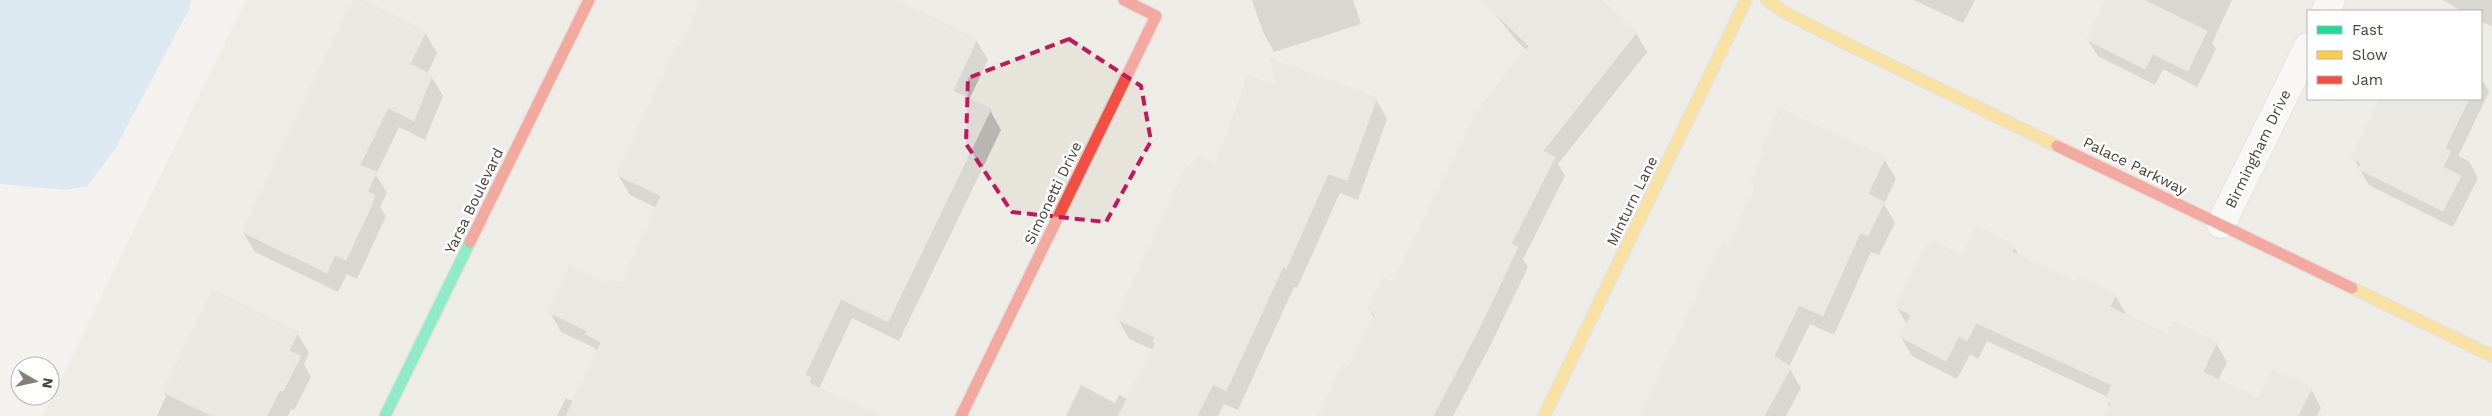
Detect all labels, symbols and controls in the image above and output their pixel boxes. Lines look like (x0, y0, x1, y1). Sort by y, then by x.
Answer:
legend (2307, 10, 2482, 100)
text: Fast (2352, 21, 2384, 39)
text: Slow (2352, 46, 2388, 64)
text: Jam (2352, 71, 2383, 89)
street label: Birmingham Drive (2221, 87, 2295, 211)
street label: Palace Parkway (2080, 133, 2190, 199)
street label: Simonetti Drive (1020, 138, 1086, 248)
street label: Yarsa Boulevard (441, 145, 507, 257)
street label: Minturn Lane (1603, 153, 1661, 249)
north arrow (10, 356, 60, 406)
text: N (39, 377, 57, 389)

